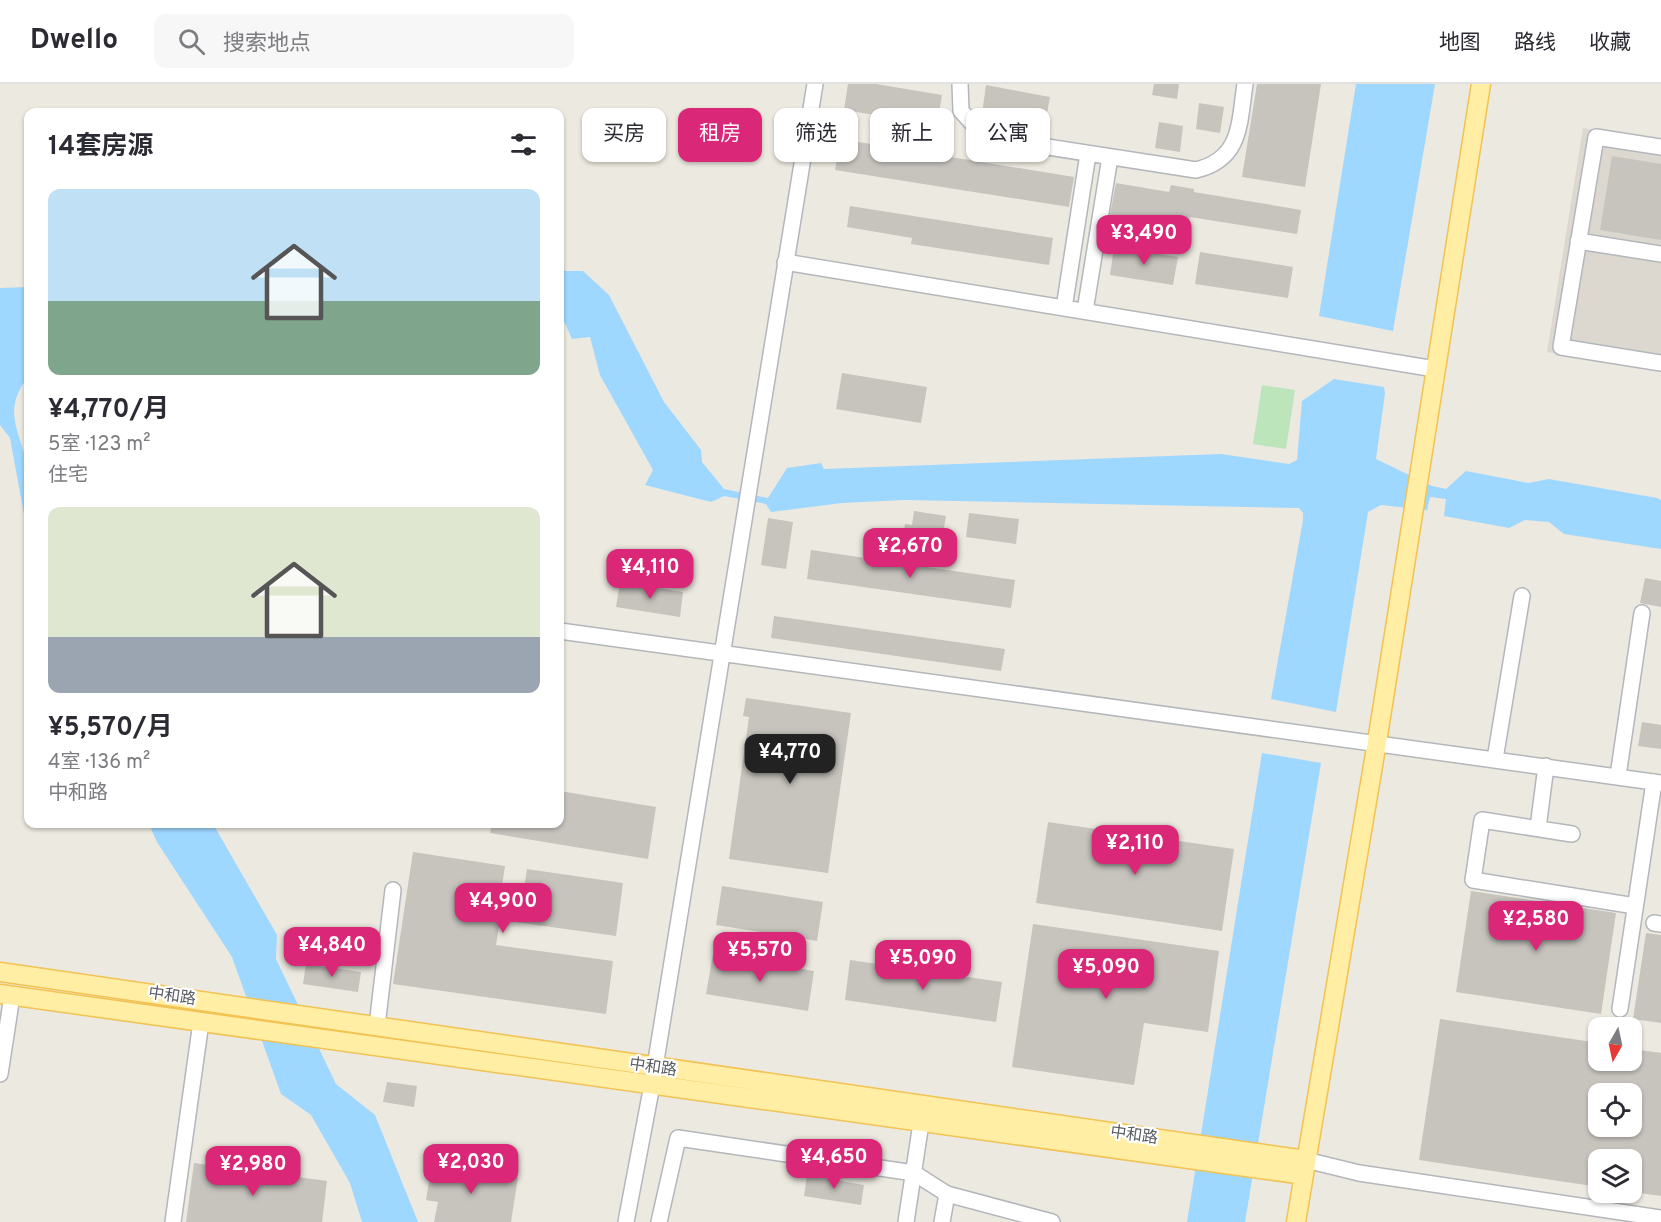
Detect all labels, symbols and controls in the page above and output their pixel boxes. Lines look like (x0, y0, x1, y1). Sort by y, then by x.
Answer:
search box (154, 14, 574, 68)
text: Dwello (30, 23, 118, 59)
icon: search (175, 25, 208, 58)
text: 地图 (1439, 30, 1481, 57)
text: 路线 (1514, 30, 1556, 57)
text: 收藏 (1589, 30, 1631, 57)
text: 搜索地点 (223, 31, 311, 58)
chip: 买房 (582, 108, 666, 162)
chip: 租房 (678, 108, 762, 162)
chip: 筛选 (774, 108, 858, 162)
chip: 新上 (870, 108, 954, 162)
chip: 公寓 (966, 108, 1050, 162)
icon: filters (507, 128, 540, 161)
text: 14套房源 (48, 131, 153, 164)
pin: ¥3,490 (1095, 215, 1193, 266)
text: ¥3,490 (1110, 221, 1178, 247)
icon: home (240, 228, 348, 336)
text: ¥4,770/月 (48, 394, 169, 427)
text: 5室 · 123 m² (48, 432, 150, 458)
text: 住宅 (48, 463, 88, 489)
pin: ¥2,670 (861, 528, 959, 579)
text: ¥2,670 (877, 534, 943, 560)
icon: home (240, 546, 348, 654)
pin: ¥4,110 (601, 549, 699, 600)
text: ¥4,110 (620, 555, 680, 581)
text: ¥5,570/月 (48, 712, 173, 745)
pin: ¥4,770 (741, 734, 839, 785)
text: ¥4,770 (759, 740, 821, 766)
text: 4室 · 136 m² (48, 750, 150, 776)
text: 中和路 (48, 781, 108, 807)
pin: ¥2,110 (1086, 825, 1184, 876)
text: ¥2,110 (1106, 831, 1164, 857)
pin: ¥4,900 (454, 883, 552, 934)
text: ¥4,900 (469, 889, 537, 915)
pin: ¥2,580 (1487, 901, 1585, 952)
text: ¥2,580 (1503, 907, 1570, 933)
pin: ¥4,840 (283, 927, 381, 978)
pin: ¥5,570 (711, 932, 809, 983)
text: ¥4,840 (298, 933, 366, 959)
text: ¥5,570 (727, 938, 793, 964)
pin: ¥5,090 (874, 940, 972, 991)
text: ¥5,090 (889, 946, 957, 972)
pin: ¥5,090 (1057, 949, 1155, 1000)
text: ¥5,090 (1072, 955, 1140, 981)
street label: 中和路 (147, 984, 197, 1010)
north arrow (1588, 1017, 1642, 1071)
map controls (1588, 1017, 1642, 1203)
street label: 中和路 (628, 1055, 678, 1081)
button: locate (1588, 1083, 1642, 1137)
street label: 中和路 (1109, 1123, 1159, 1149)
pin: ¥4,650 (785, 1139, 883, 1190)
pin: ¥2,030 (422, 1144, 520, 1195)
text: ¥4,650 (800, 1145, 868, 1171)
pin: ¥2,980 (204, 1146, 302, 1197)
button: layers (1588, 1149, 1642, 1203)
text: ¥2,030 (437, 1150, 505, 1176)
text: ¥2,980 (219, 1152, 287, 1178)

